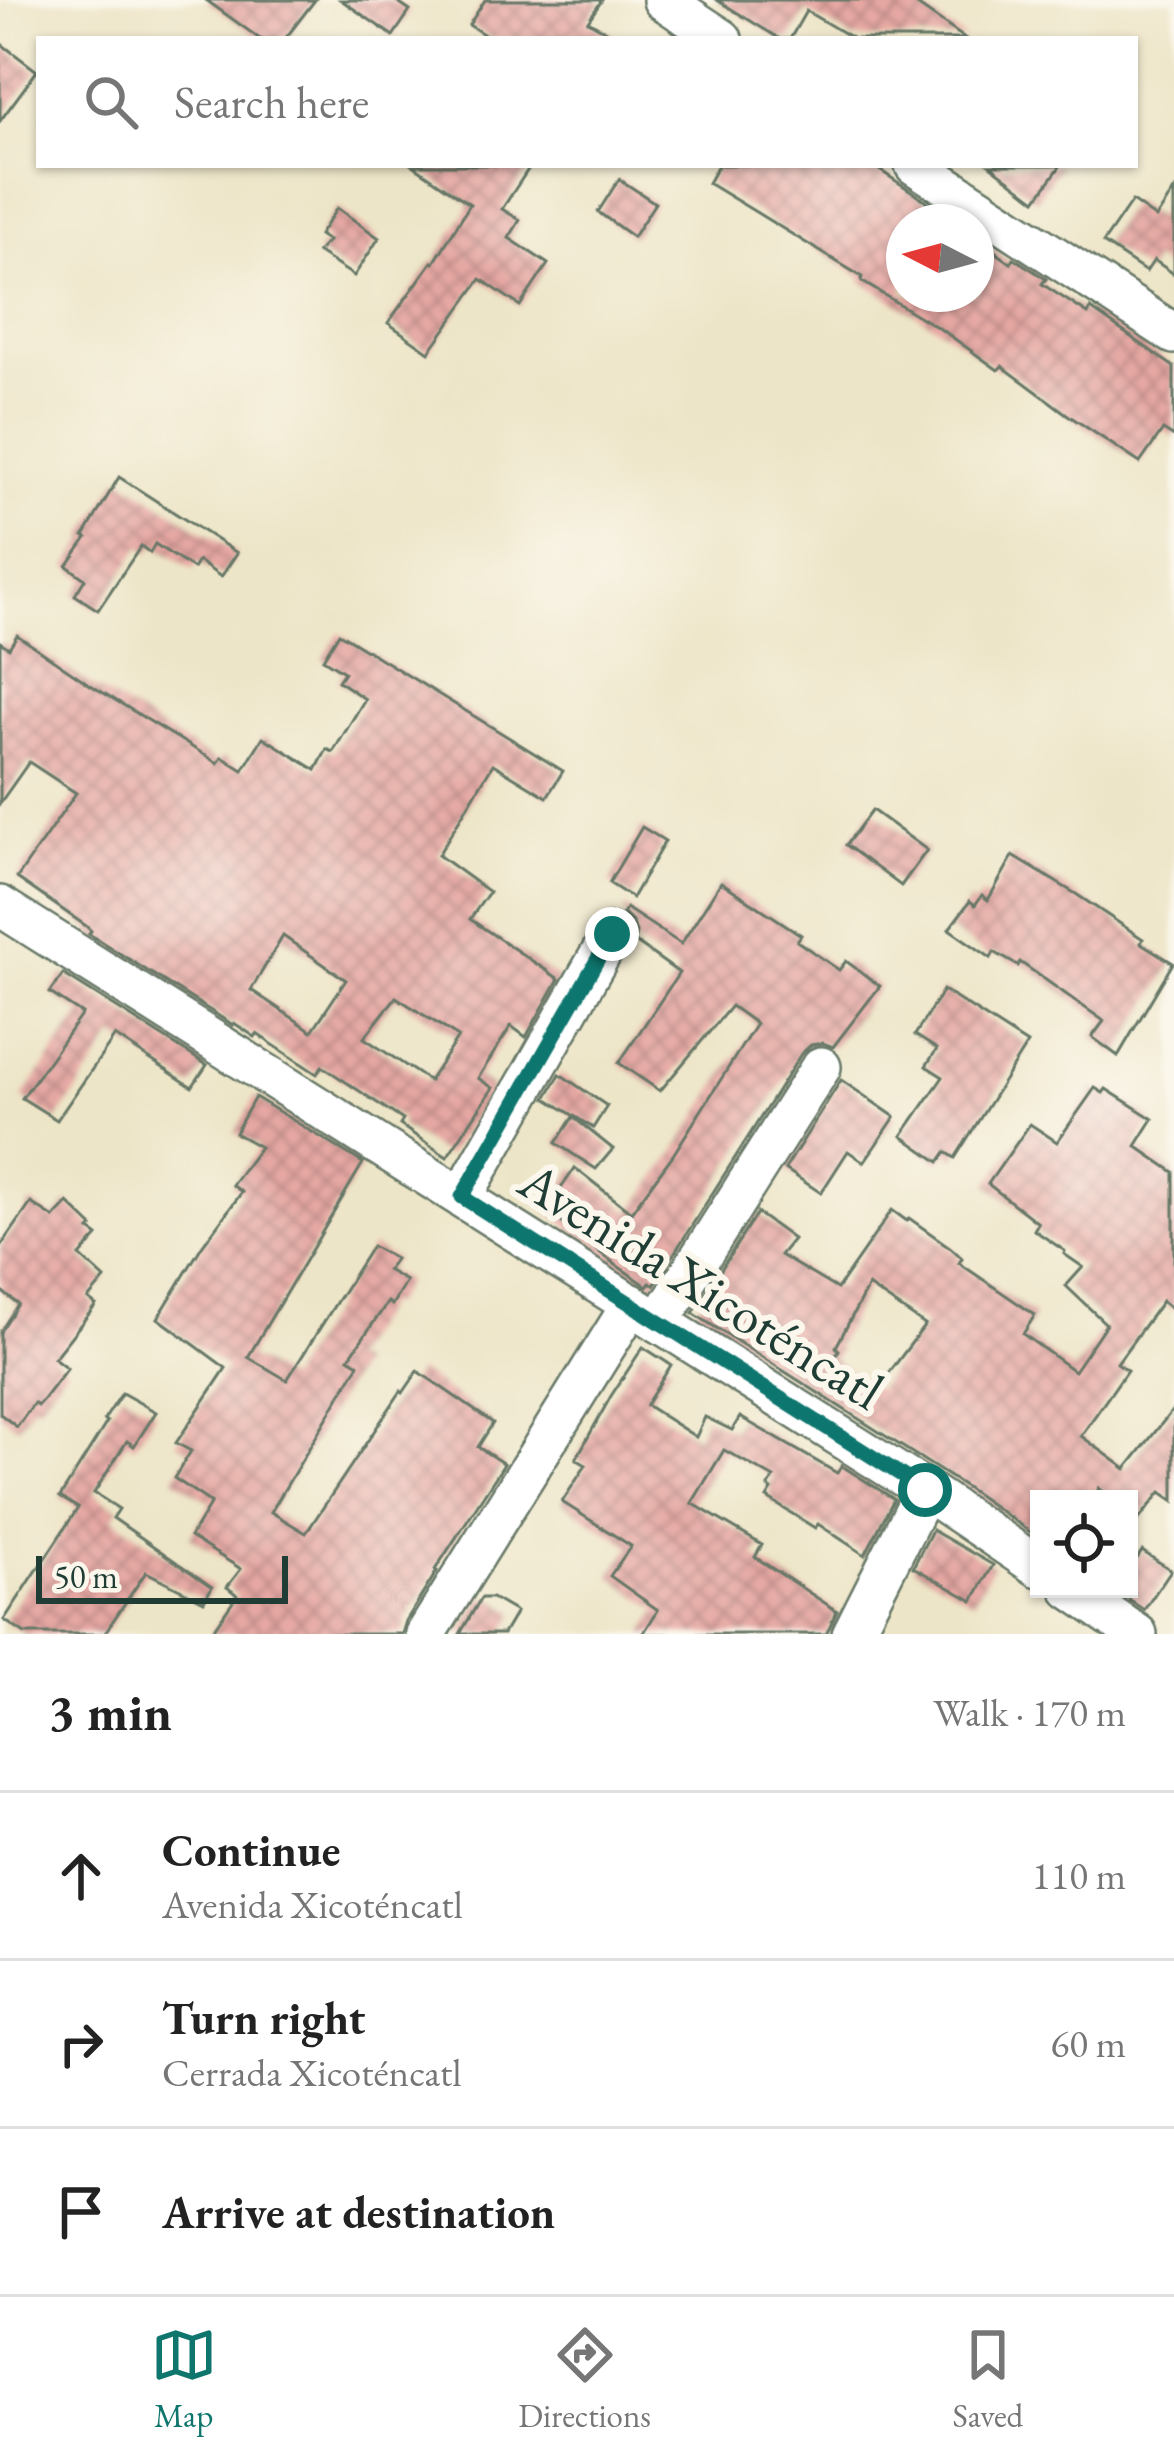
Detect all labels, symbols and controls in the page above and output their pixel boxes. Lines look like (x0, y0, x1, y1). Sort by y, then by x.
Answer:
search box (36, 36, 1138, 168)
icon: search (78, 69, 144, 135)
text: Search here (174, 73, 369, 131)
north arrow (886, 204, 994, 312)
route end (585, 907, 639, 961)
street label: Avenida Xicoténcatl (506, 1144, 897, 1425)
route start (898, 1463, 952, 1517)
map controls (1030, 1490, 1138, 1598)
button: locate (1030, 1490, 1138, 1598)
scale bar (36, 1550, 288, 1603)
text: 50 m (54, 1555, 118, 1598)
text: 3 min (48, 1679, 172, 1745)
text: Walk · 170 m (933, 1687, 1126, 1738)
text: Continue (162, 1821, 340, 1879)
icon: ahead (48, 1843, 114, 1909)
text: 110 m (1032, 1850, 1126, 1901)
text: Avenida Xicoténcatl (162, 1879, 463, 1930)
text: Turn right (162, 1989, 365, 2047)
icon: right (48, 2011, 114, 2077)
text: 60 m (1050, 2018, 1126, 2069)
text: Cerrada Xicoténcatl (162, 2047, 462, 2098)
icon: arrive (48, 2179, 114, 2245)
text: Arrive at destination (162, 2183, 555, 2241)
tab: Map (151, 2322, 217, 2437)
tab: Directions (518, 2322, 651, 2437)
tab: Saved (953, 2322, 1023, 2437)

